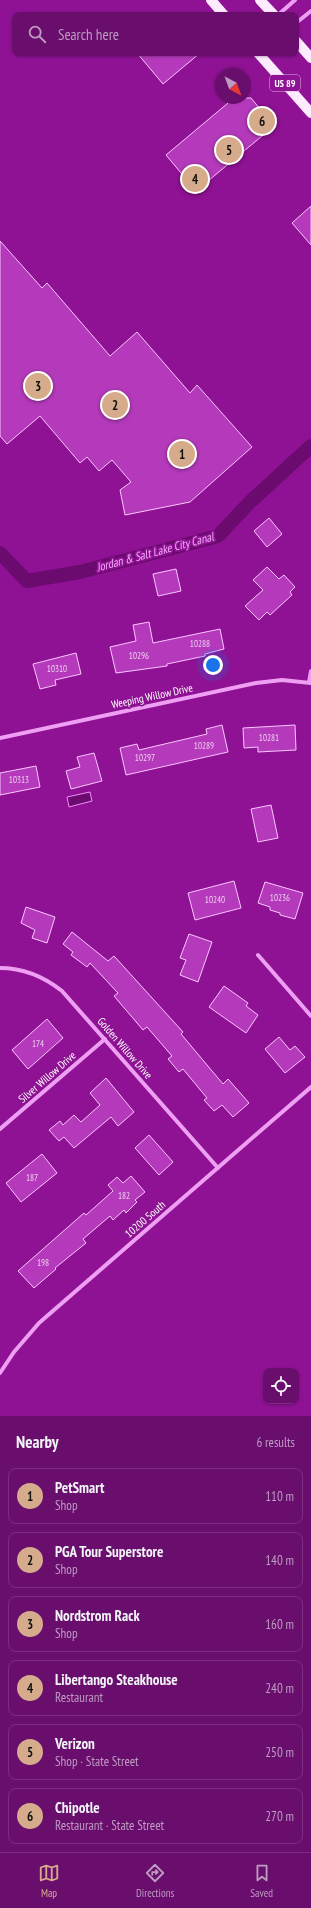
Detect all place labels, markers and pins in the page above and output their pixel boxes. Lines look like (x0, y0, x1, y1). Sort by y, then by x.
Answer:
pin: 6 (249, 106, 275, 136)
pin: 5 (216, 135, 242, 165)
pin: 4 (182, 164, 208, 194)
pin: 3 (25, 371, 51, 401)
pin: 2 (102, 390, 128, 420)
pin: 1 (169, 439, 195, 469)

